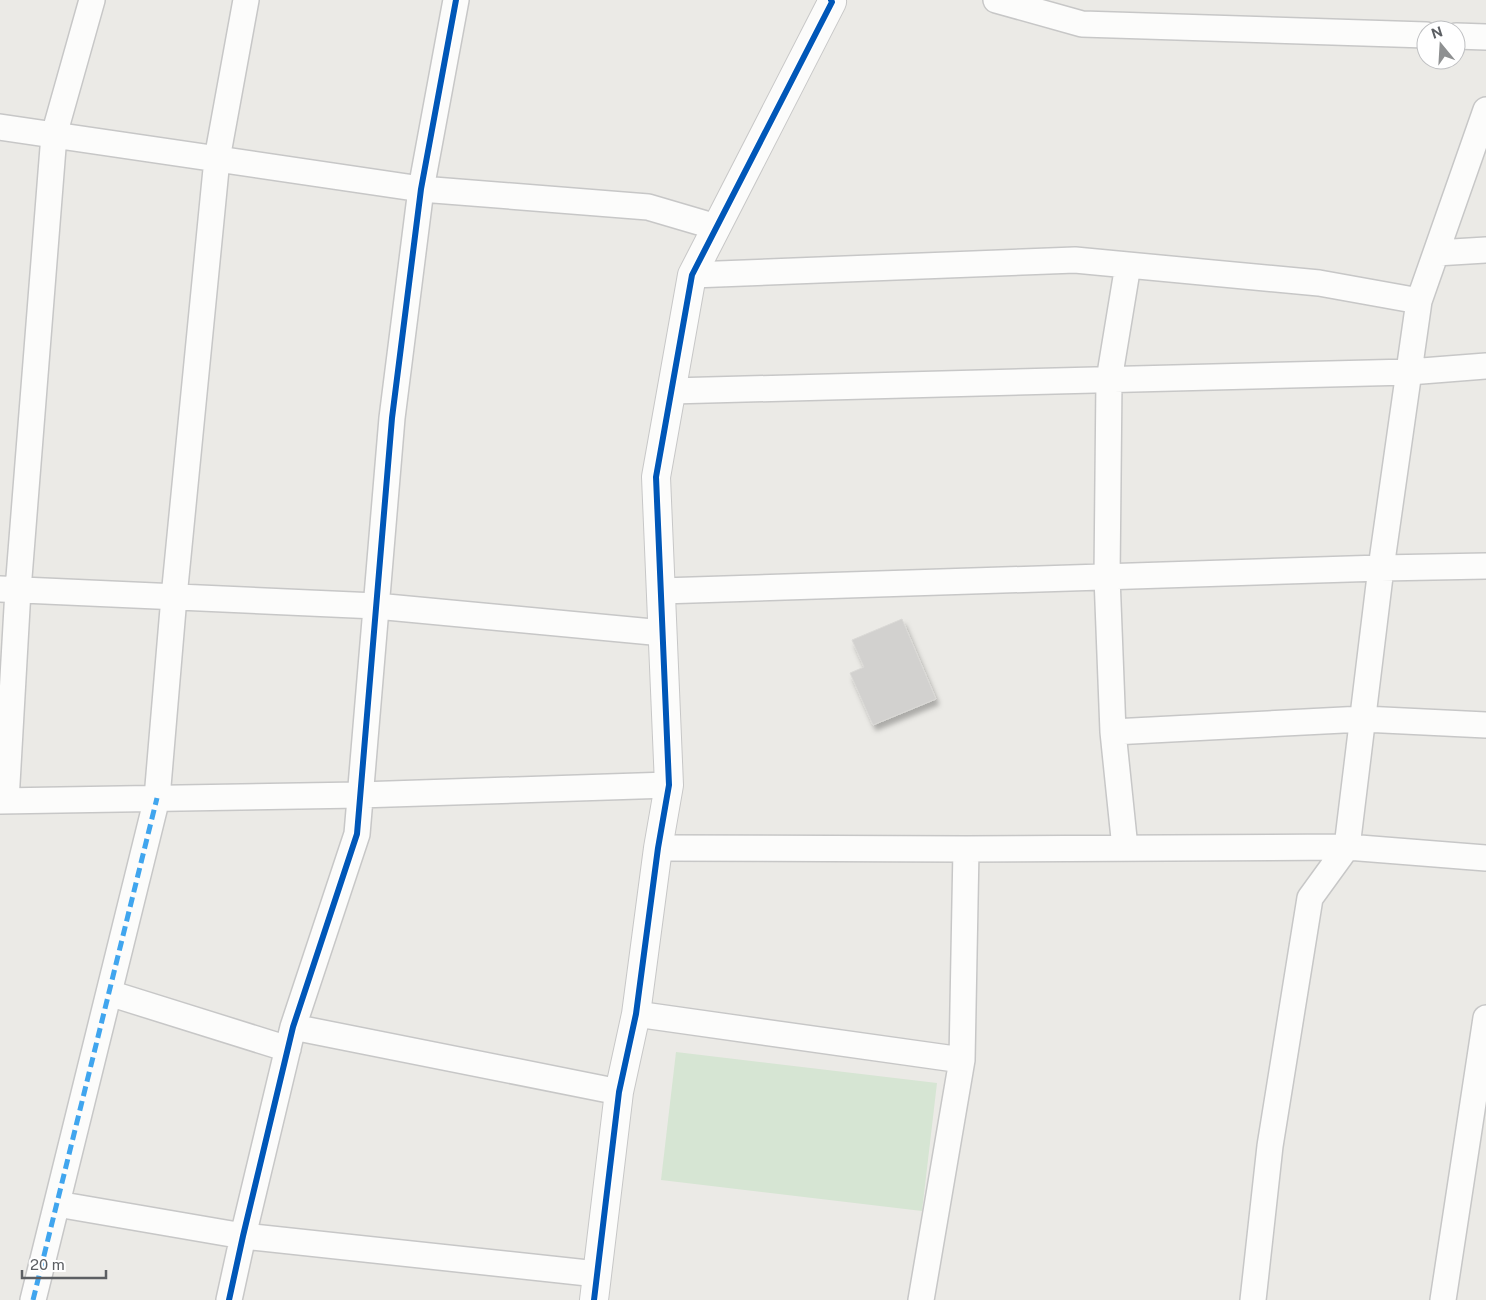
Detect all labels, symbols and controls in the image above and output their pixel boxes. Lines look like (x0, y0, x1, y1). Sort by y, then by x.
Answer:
north arrow (1416, 20, 1466, 70)
text: N (1429, 23, 1445, 42)
scale bar (22, 1248, 106, 1280)
text: 20 m (30, 1256, 65, 1273)

